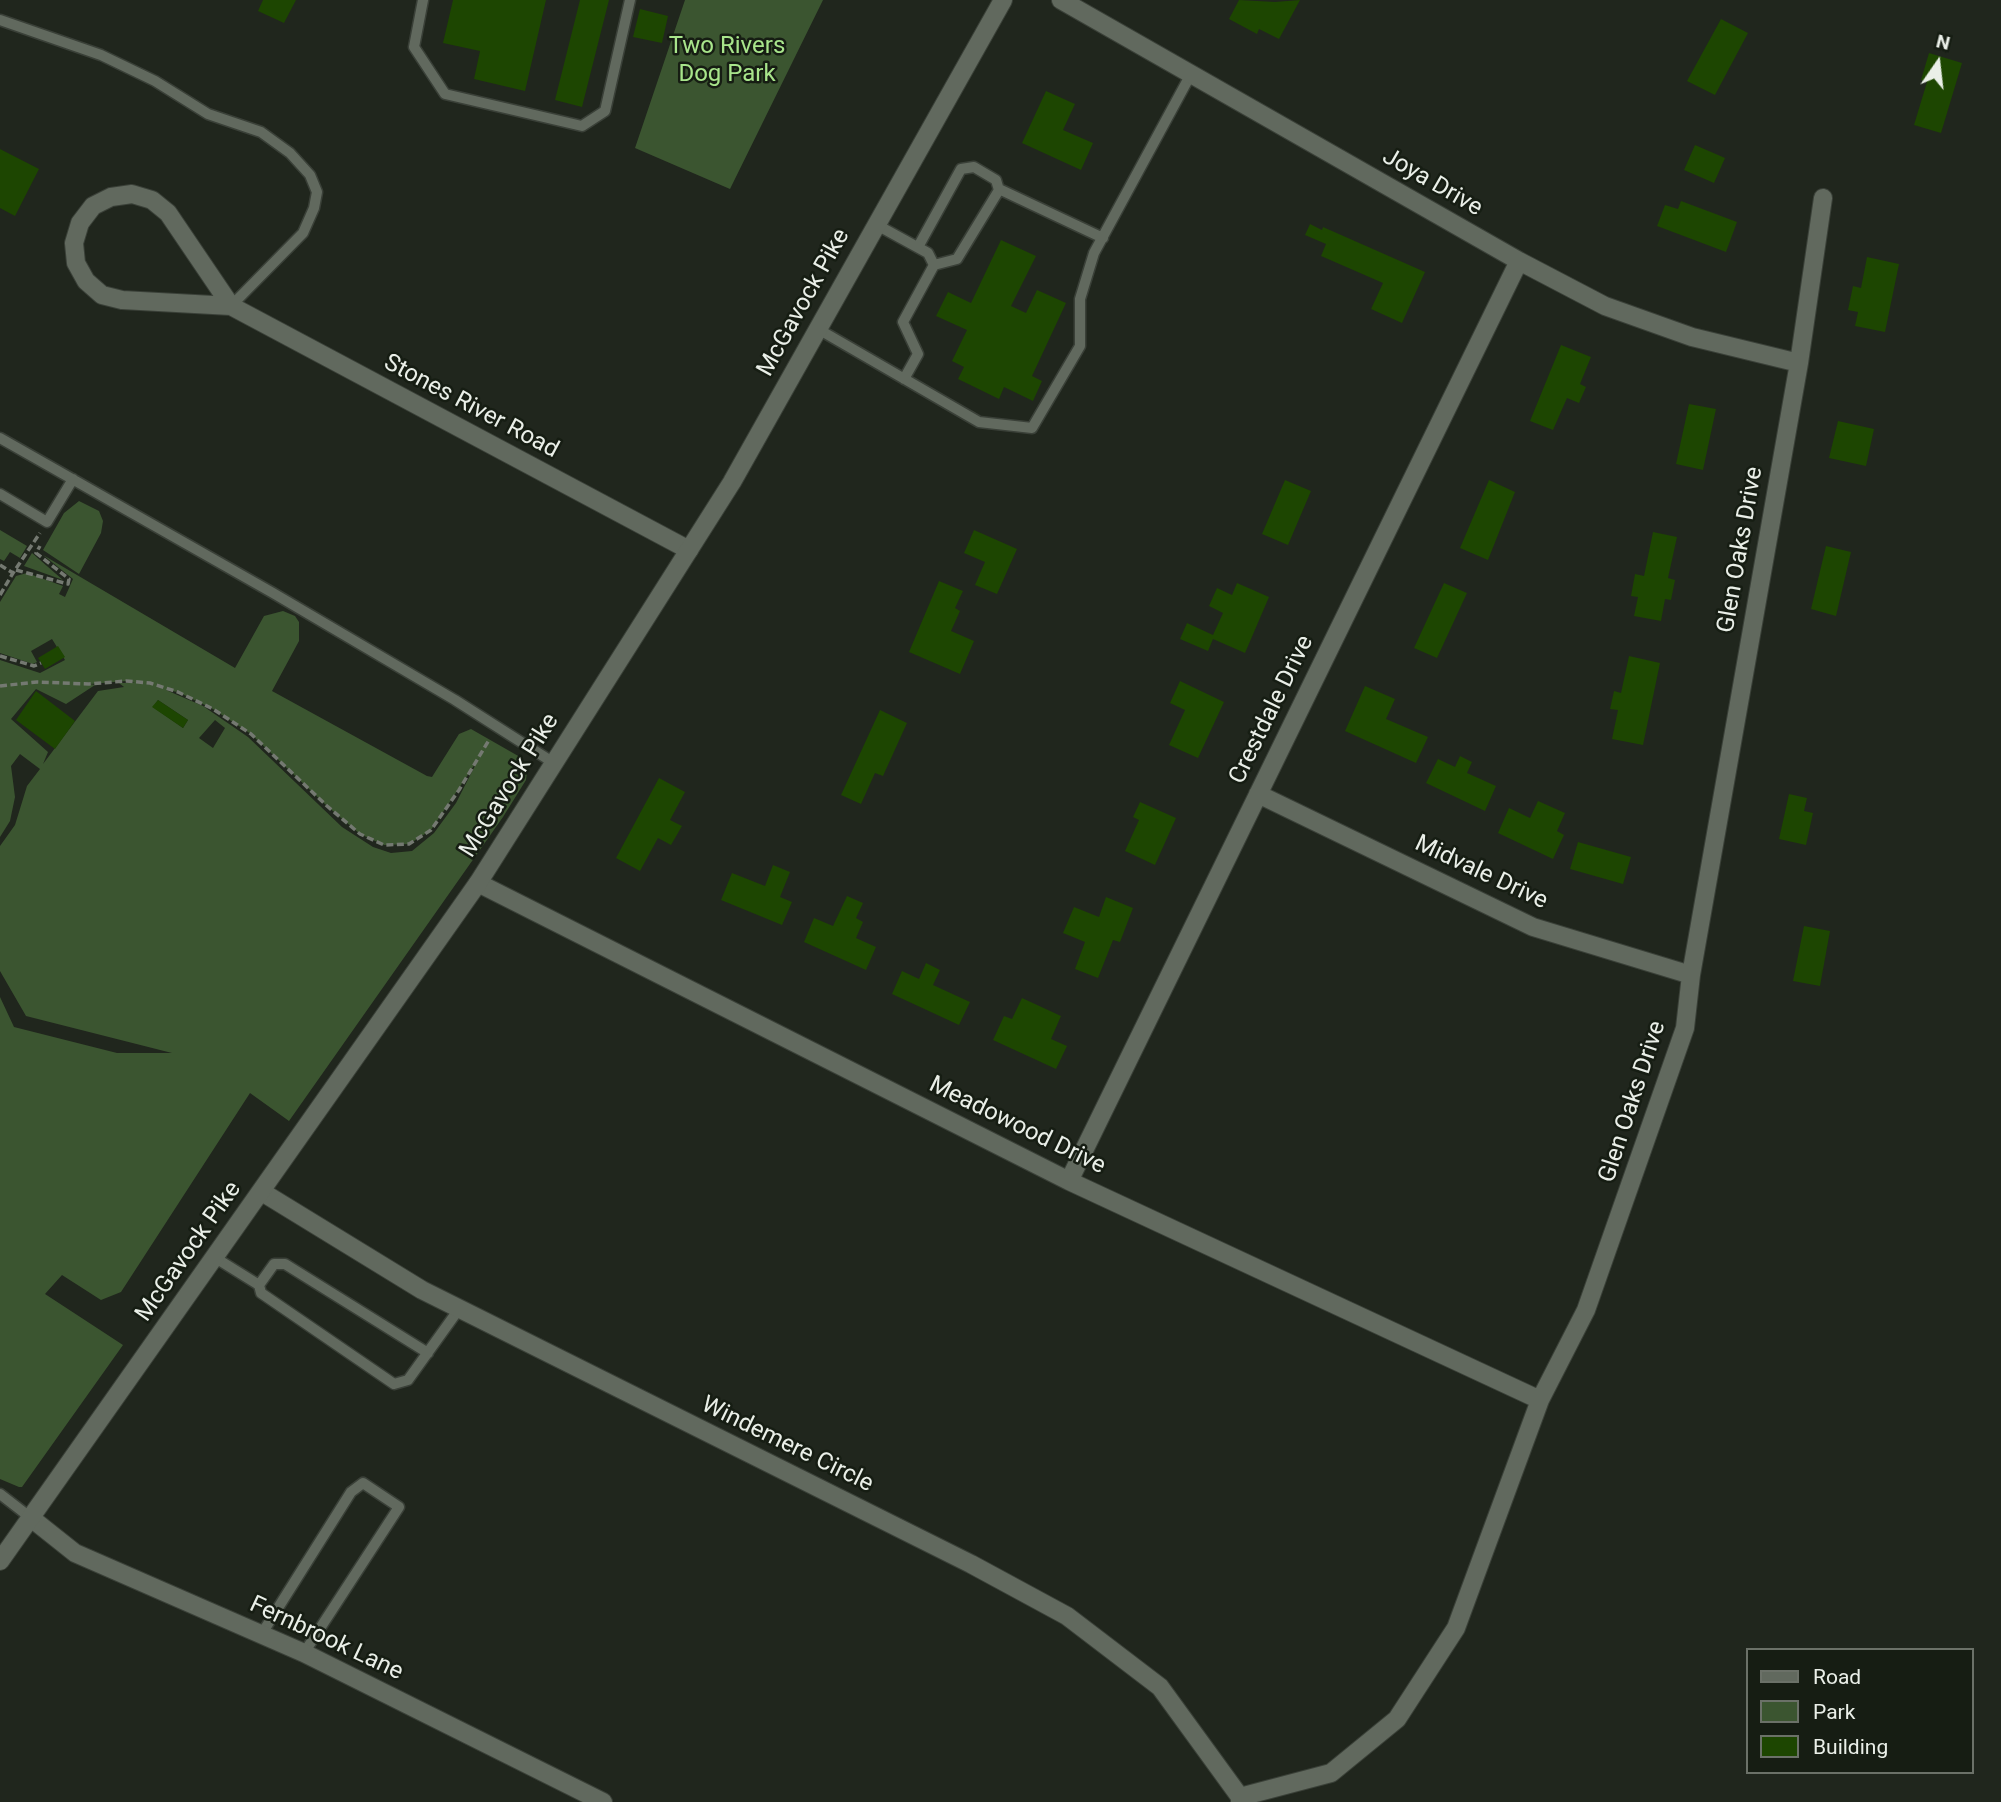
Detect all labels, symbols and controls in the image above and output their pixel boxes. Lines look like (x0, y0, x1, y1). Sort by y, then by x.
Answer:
north arrow (1903, 28, 1973, 98)
text: N (1934, 29, 1952, 55)
park label: Two Rivers Dog Park (669, 33, 785, 89)
street label: Joya Drive (1377, 143, 1487, 223)
street label: McGavock Pike (752, 224, 856, 382)
street label: Stones River Road (379, 349, 563, 465)
street label: Glen Oaks Drive (1712, 465, 1770, 635)
street label: Crestdale Drive (1224, 631, 1320, 789)
street label: McGavock Pike (454, 709, 566, 863)
street label: Midvale Drive (1410, 830, 1552, 916)
street label: Glen Oaks Drive (1593, 1018, 1673, 1186)
street label: Meadowood Drive (924, 1071, 1110, 1181)
street label: McGavock Pike (130, 1176, 248, 1328)
street label: Windemere Circle (696, 1391, 878, 1499)
street label: Fernbrook Lane (245, 1591, 407, 1687)
legend (1745, 1648, 1973, 1774)
text: Road (1813, 1665, 1861, 1689)
text: Park (1813, 1700, 1855, 1724)
text: Building (1813, 1735, 1888, 1759)

